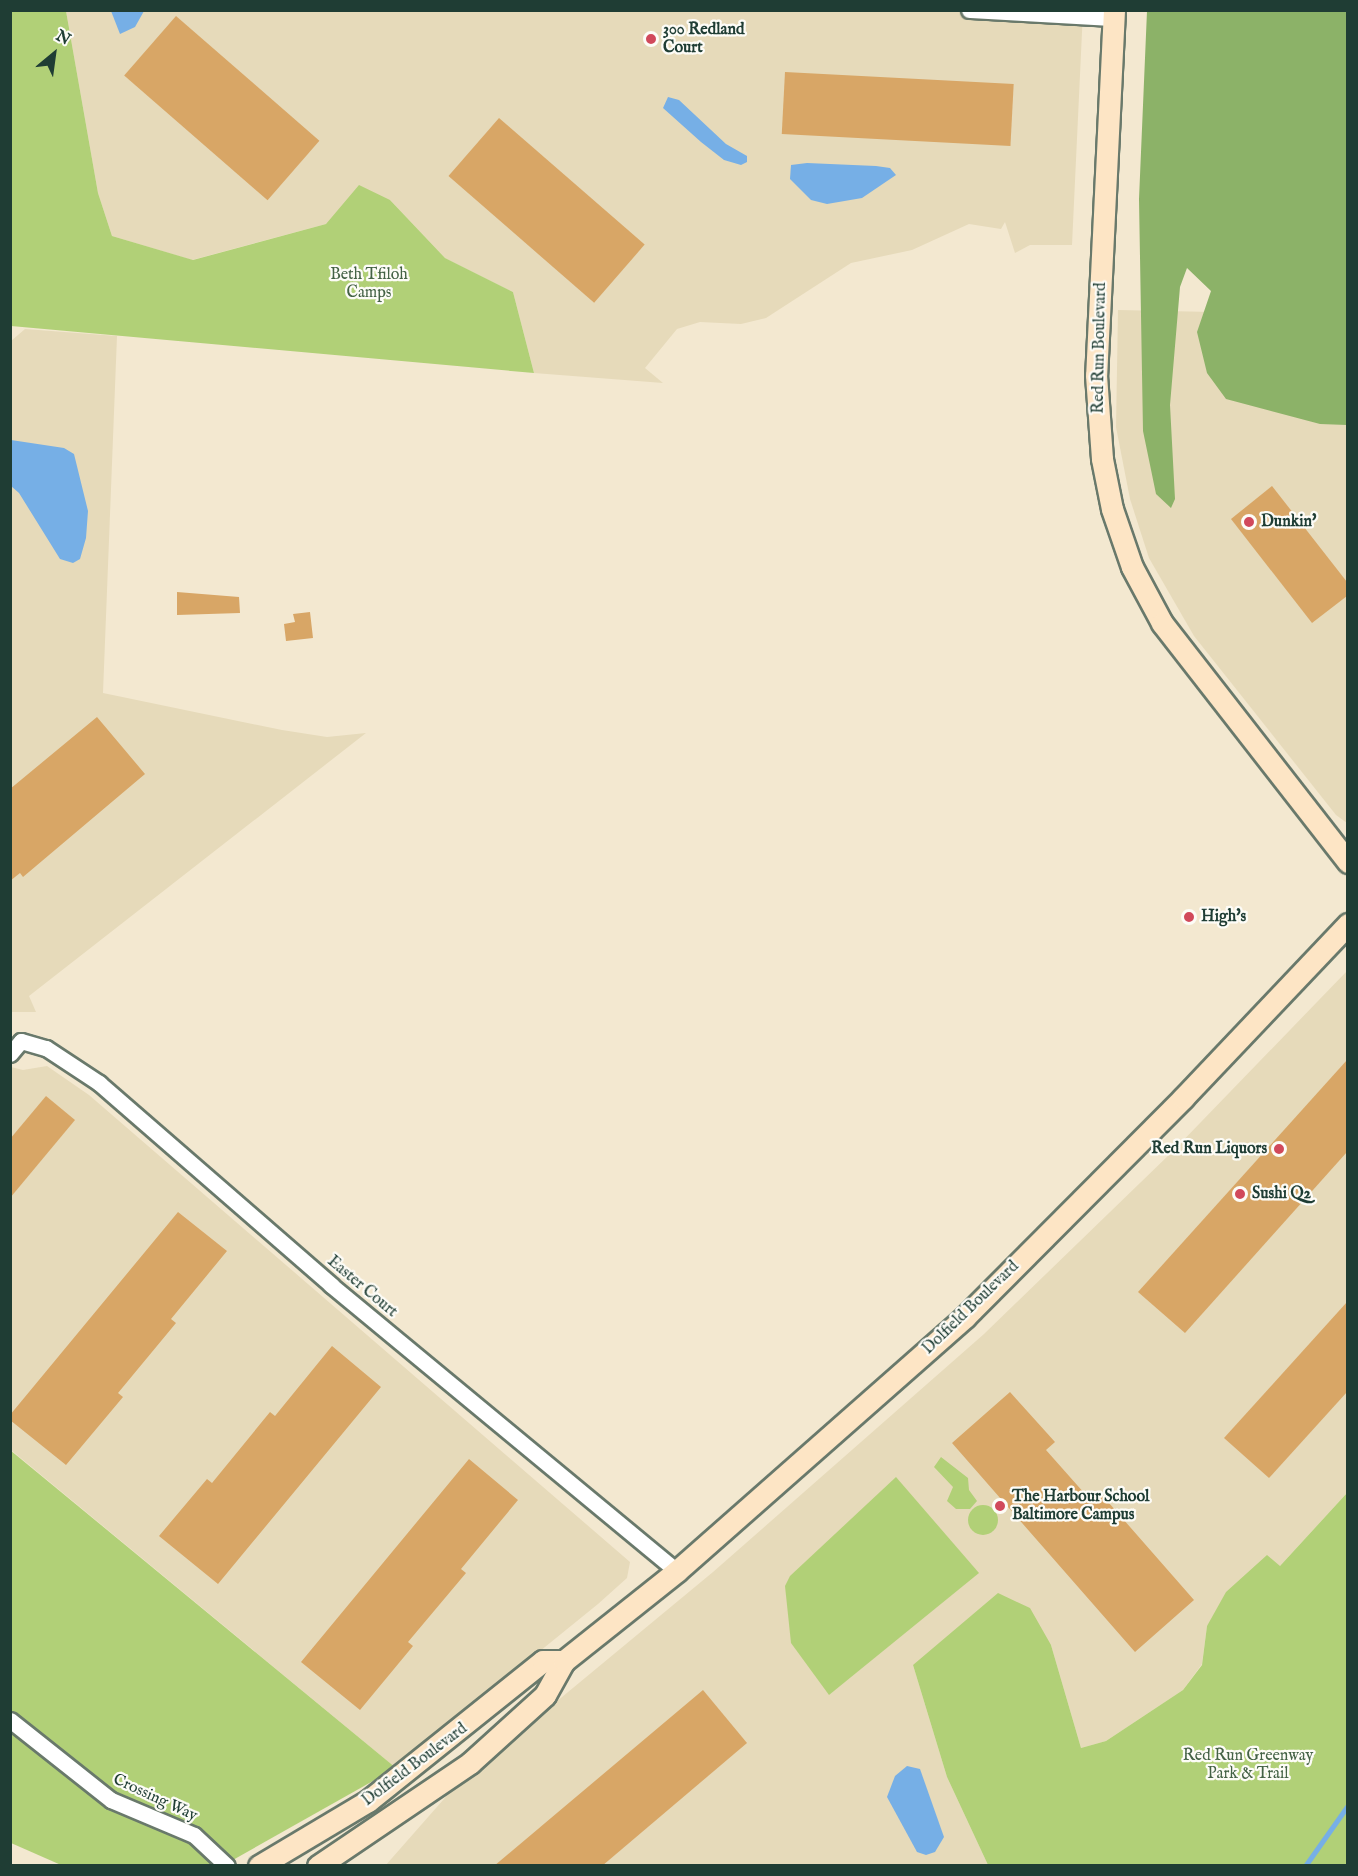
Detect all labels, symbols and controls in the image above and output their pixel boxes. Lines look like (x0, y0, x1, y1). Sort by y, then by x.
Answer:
place label: 300 Redland Court (663, 20, 745, 58)
north arrow (24, 24, 84, 84)
text: N (52, 26, 74, 50)
marker: 300 Redland Court (644, 32, 658, 46)
park label: Beth Tfiloh Camps (330, 265, 408, 303)
street label: Red Run Boulevard (1089, 282, 1111, 414)
place label: Dunkin' (1261, 512, 1316, 532)
marker: Dunkin' (1242, 515, 1256, 529)
place label: High's (1201, 907, 1246, 927)
marker: High's (1182, 910, 1196, 924)
place label: Red Run Liquors (1151, 1139, 1267, 1159)
marker: Red Run Liquors (1272, 1142, 1286, 1156)
place label: Sushi Q2 (1252, 1184, 1311, 1204)
marker: Sushi Q2 (1233, 1187, 1247, 1201)
street label: Easter Court (323, 1252, 401, 1322)
street label: Dolfield Boulevard (919, 1257, 1023, 1359)
place label: The Harbour School Baltimore Campus (1012, 1487, 1149, 1525)
marker: The Harbour School Baltimore Campus (993, 1499, 1007, 1513)
street label: Dolfield Boulevard (359, 1719, 471, 1811)
park label: Red Run Greenway Park & Trail (1183, 1746, 1313, 1784)
street label: Crossing Way (110, 1770, 200, 1826)

